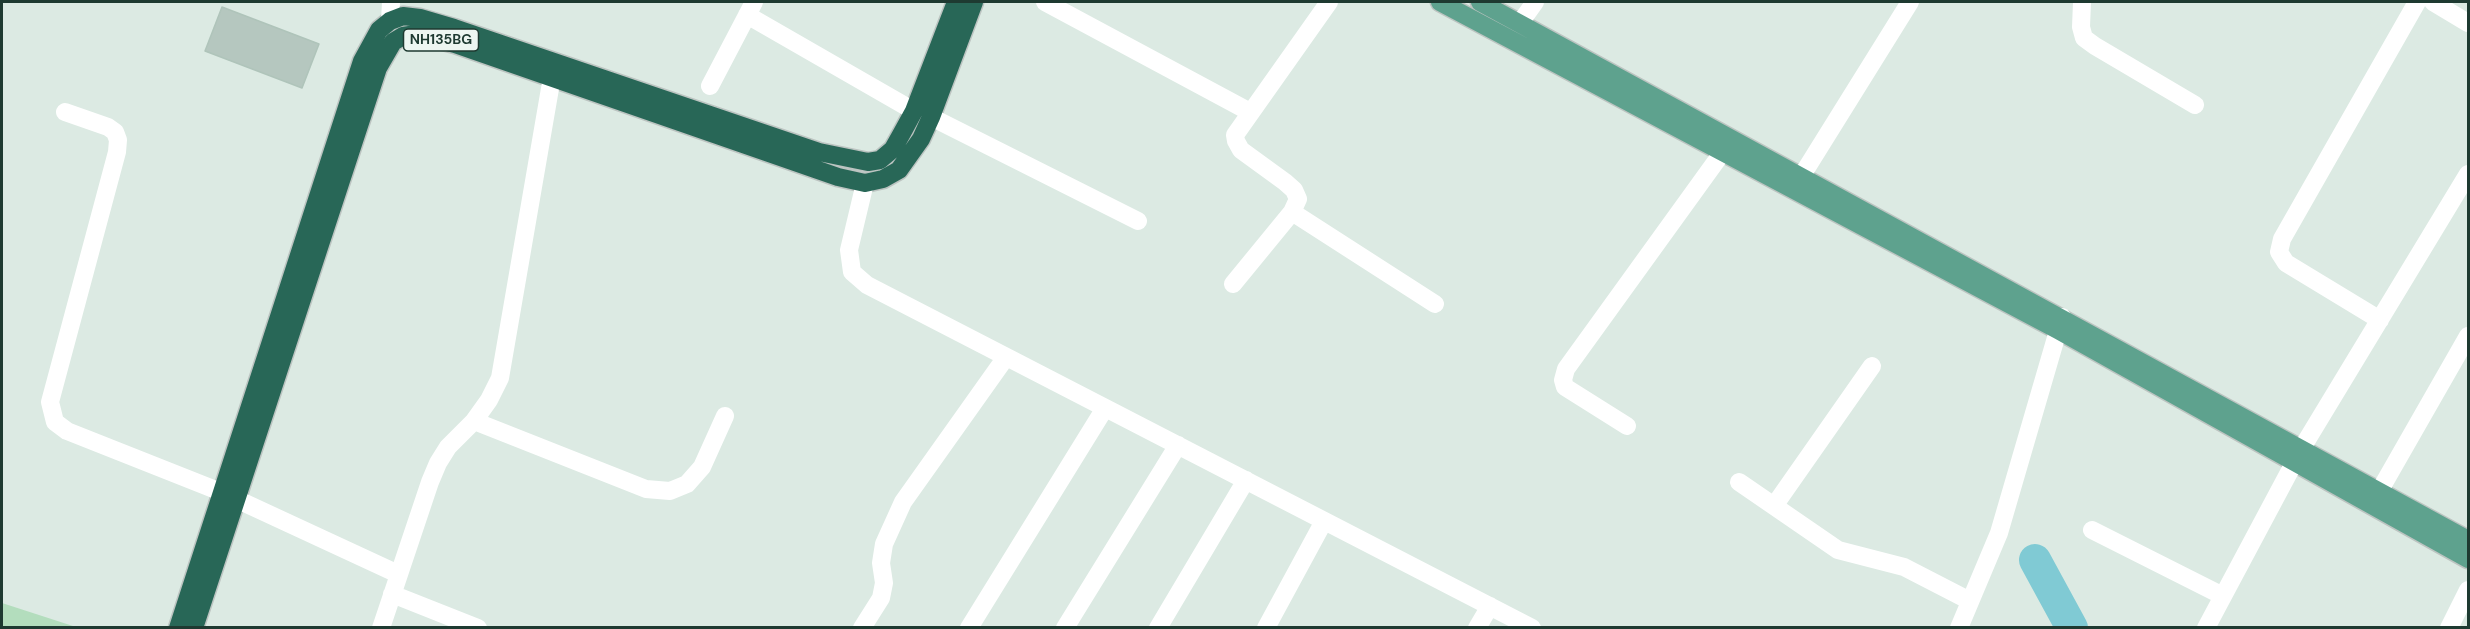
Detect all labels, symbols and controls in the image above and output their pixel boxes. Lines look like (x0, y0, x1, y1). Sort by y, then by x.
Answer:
road number: NH135BG (404, 29, 478, 51)

